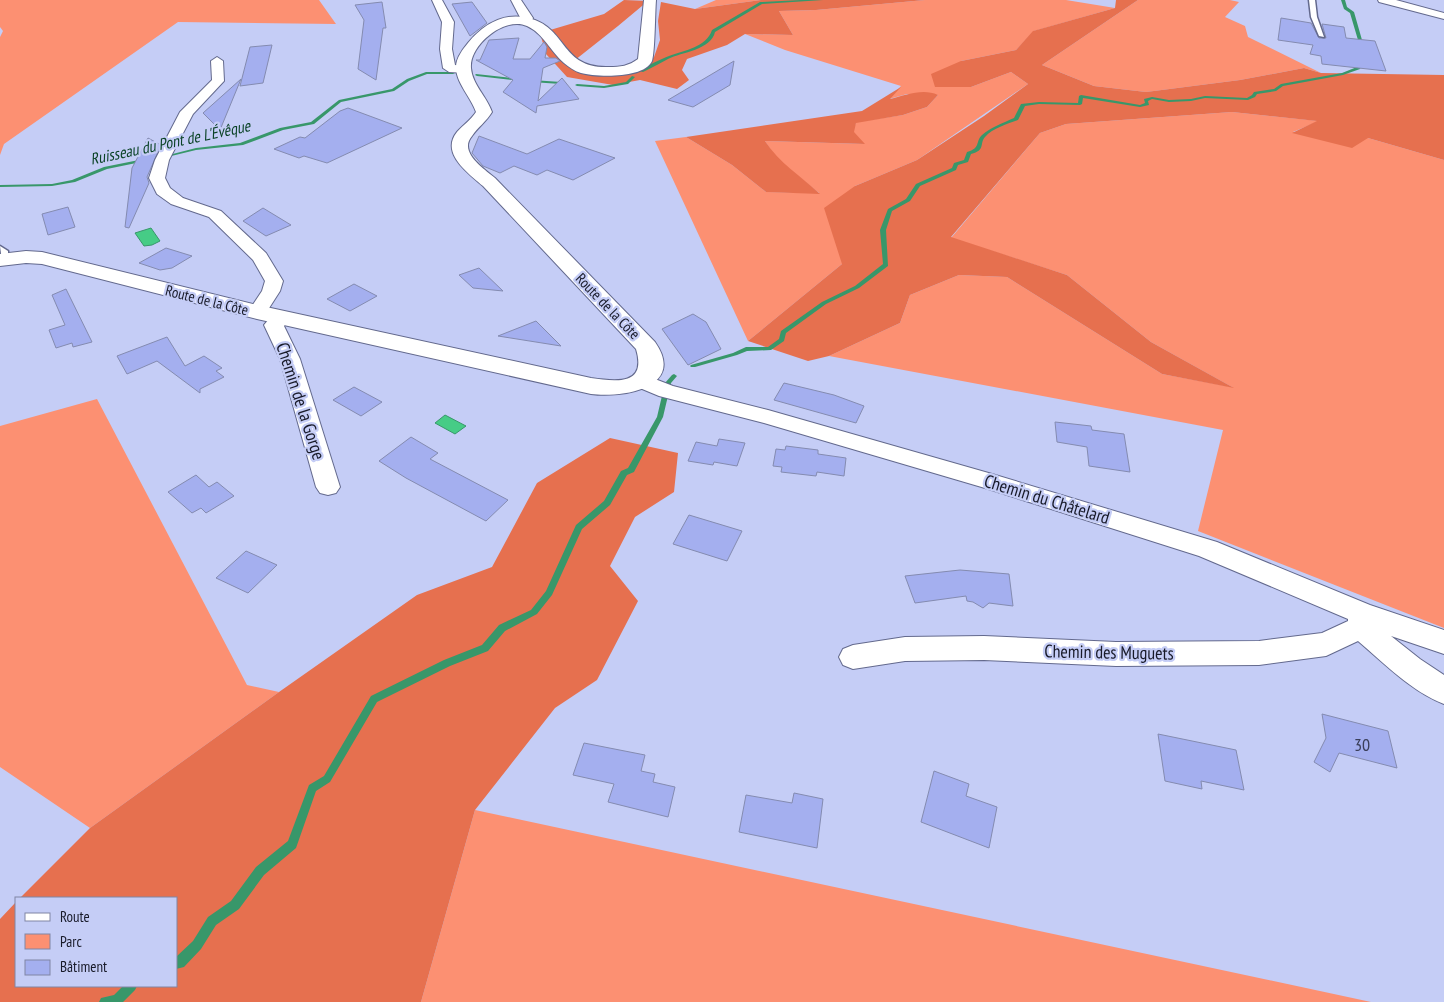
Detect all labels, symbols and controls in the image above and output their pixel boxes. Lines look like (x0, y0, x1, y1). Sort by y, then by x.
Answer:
water label: Ruisseau du Pont de L'Évêque (88, 115, 253, 169)
street label: Route de la Côte (572, 269, 644, 343)
street label: Route de la Côte (164, 281, 250, 319)
street label: Chemin de la Gorge (271, 339, 331, 463)
street label: Chemin du Châtelard (981, 469, 1113, 529)
street label: Chemin des Muguets (1044, 639, 1174, 665)
house number: 30 (1354, 733, 1370, 756)
legend (15, 897, 178, 987)
text: Route (60, 907, 90, 926)
text: Parc (60, 932, 82, 951)
text: Bâtiment (60, 957, 107, 976)

